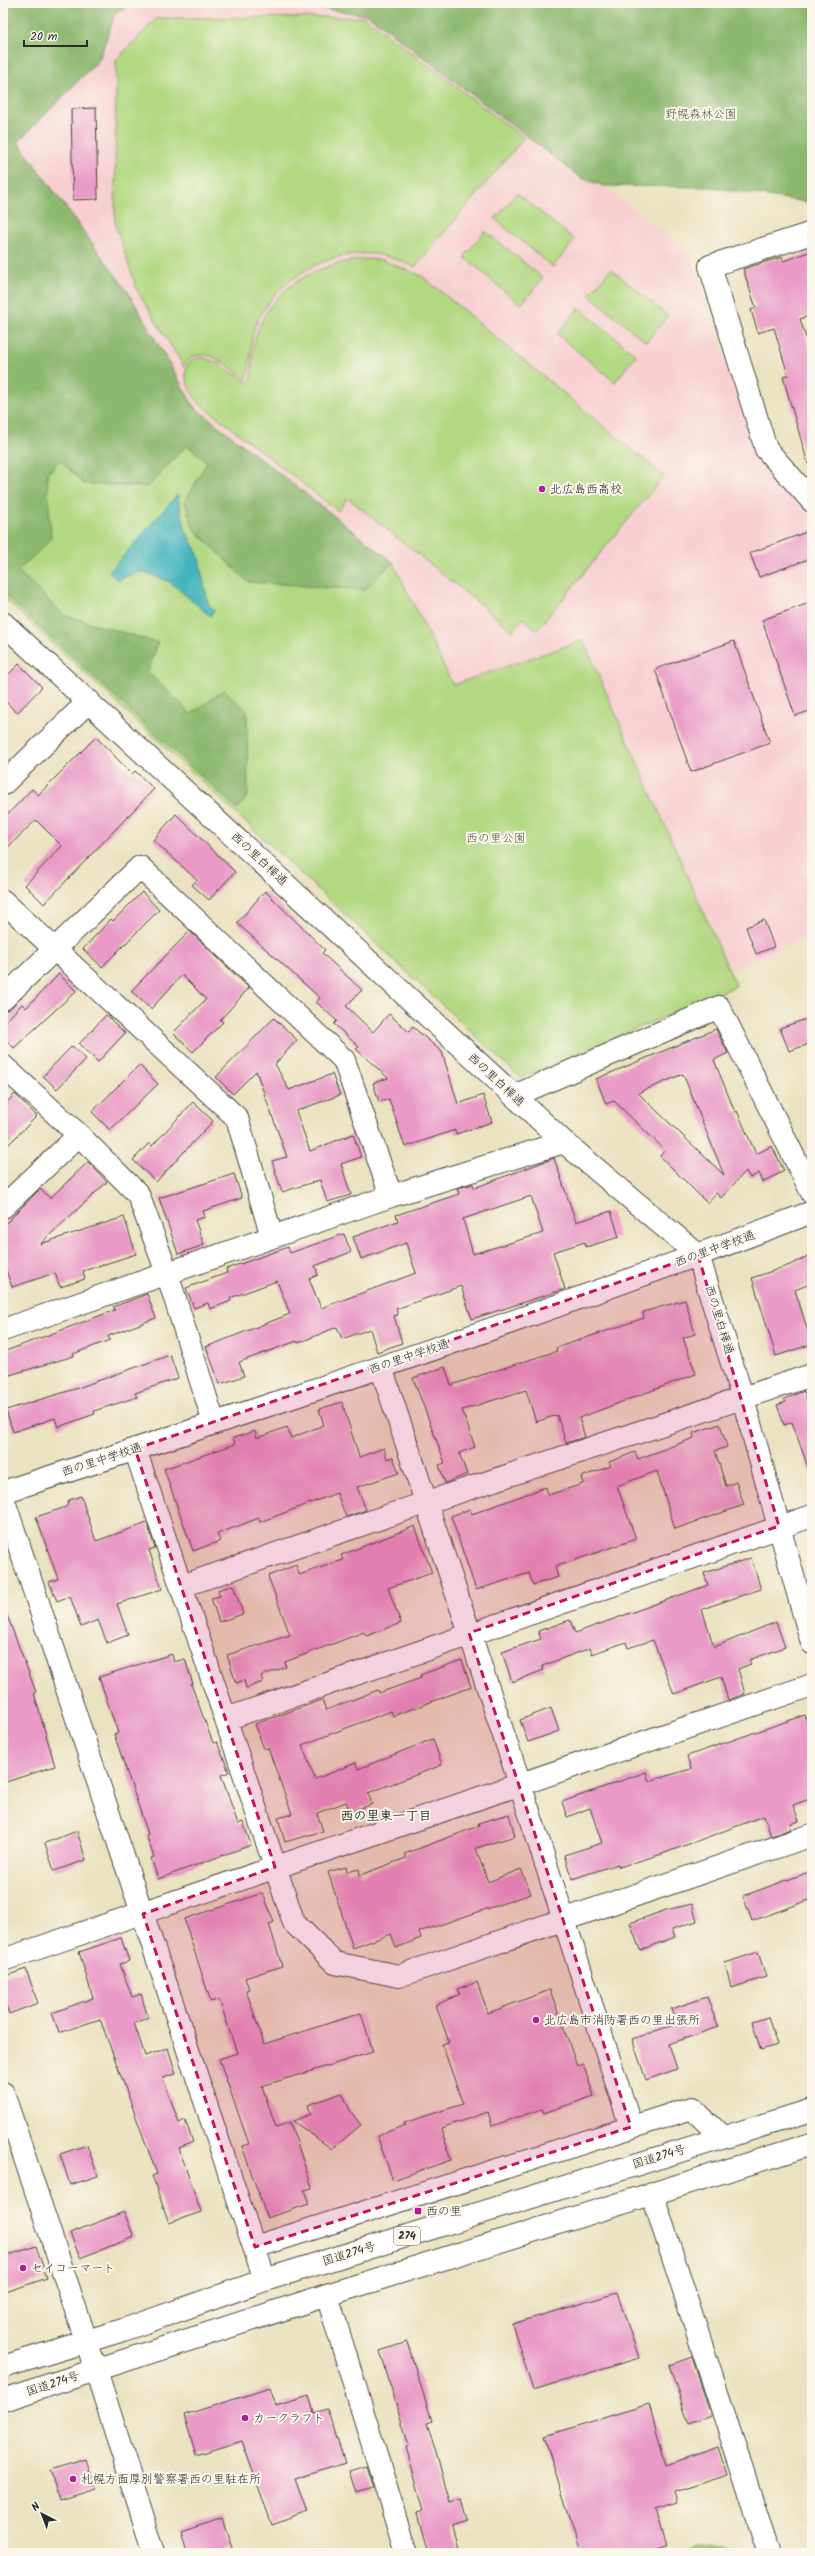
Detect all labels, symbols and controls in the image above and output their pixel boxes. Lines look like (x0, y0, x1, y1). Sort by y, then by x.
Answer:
scale bar (24, 22, 87, 48)
text: 20 m (30, 27, 58, 46)
park label: 野幌森林公園 (665, 105, 737, 124)
place label: 北広島西高校 (550, 480, 622, 499)
marker: 北広島西高校 (537, 484, 547, 494)
street label: 西の里白樺通 (226, 827, 292, 891)
park label: 西の里公園 (466, 829, 526, 848)
street label: 西の里白樺通 (463, 1048, 529, 1112)
street label: 西の里中学校通 (672, 1226, 758, 1272)
street label: 西の里白樺通 (699, 1283, 739, 1357)
street label: 西の里中学校通 (366, 1334, 452, 1380)
street label: 西の里中学校通 (59, 1438, 145, 1482)
district label: 西の里東一丁目 (340, 1806, 432, 1827)
place label: 北広島市消防署西の里出張所 (544, 2011, 700, 2030)
marker: 北広島市消防署西の里出張所 (531, 2015, 541, 2025)
street label: 国道274号 (630, 2140, 688, 2174)
place label: 西の里 (426, 2202, 462, 2221)
marker: 西の里 (413, 2206, 423, 2216)
road number: 274 (394, 2227, 420, 2245)
street label: 国道274号 (320, 2237, 378, 2271)
place label: セイコーマート (31, 2259, 115, 2278)
marker: セイコーマート (18, 2263, 28, 2273)
street label: 国道274号 (24, 2366, 82, 2402)
place label: カークラフト (253, 2409, 325, 2428)
marker: カークラフト (240, 2413, 250, 2423)
place label: 札幌方面厚別警察署西の里駐在所 (81, 2470, 261, 2489)
marker: 札幌方面厚別警察署西の里駐在所 (68, 2474, 78, 2484)
north arrow (22, 2494, 62, 2534)
text: N (27, 2498, 45, 2516)

